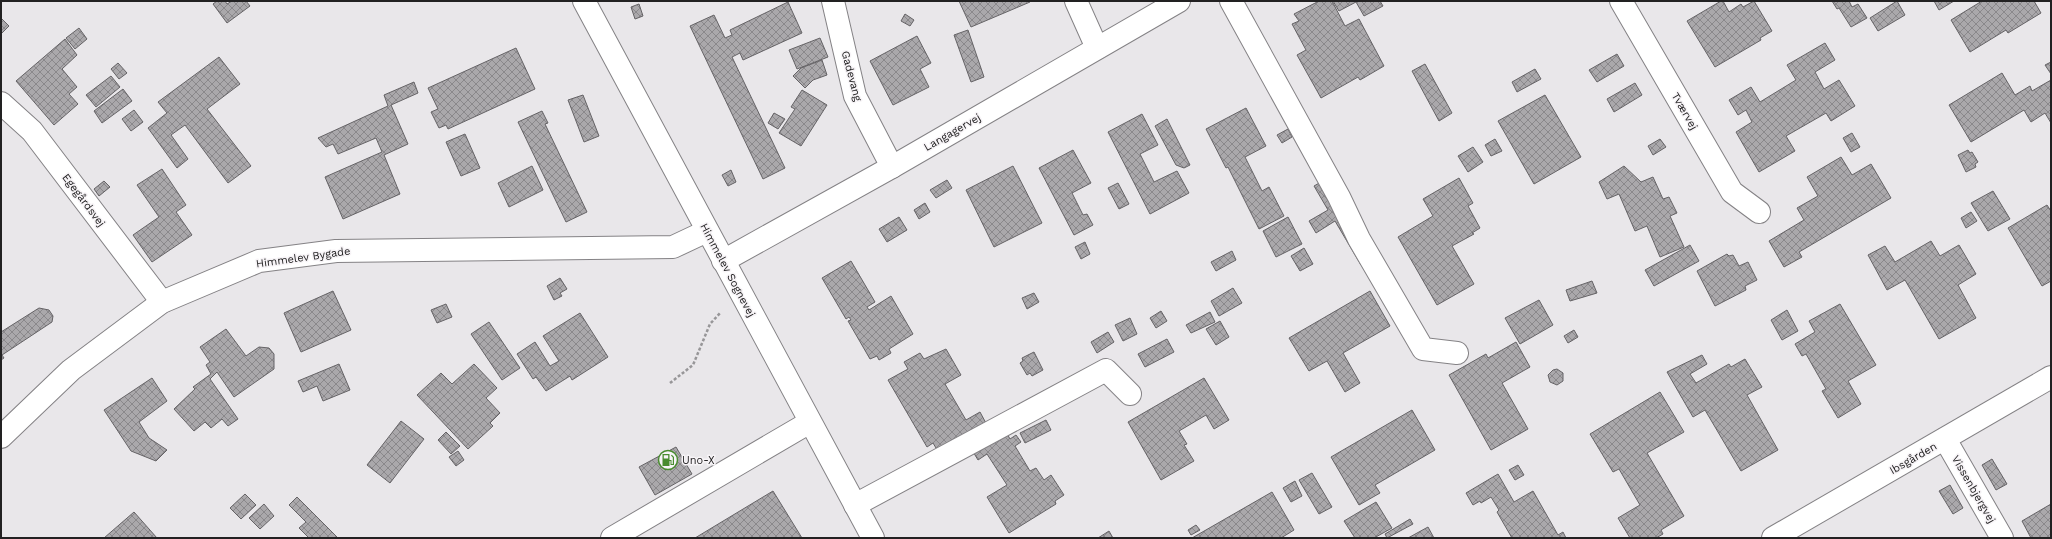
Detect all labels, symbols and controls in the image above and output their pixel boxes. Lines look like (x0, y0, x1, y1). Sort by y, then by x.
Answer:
street label: Gadevang (839, 49, 865, 103)
street label: Tværvej (1669, 90, 1700, 132)
street label: Langagervej (922, 111, 983, 154)
street label: Egegårdsvej (59, 171, 108, 229)
street label: Himmelev Sognevej (697, 221, 758, 320)
street label: Himmelev Bygade (255, 244, 351, 271)
street label: Ibsgården (1887, 440, 1939, 477)
fuel station icon: Uno-X (657, 449, 679, 471)
street label: Vissenbjergvej (1949, 453, 1998, 525)
place label: Uno-X (682, 454, 715, 467)

